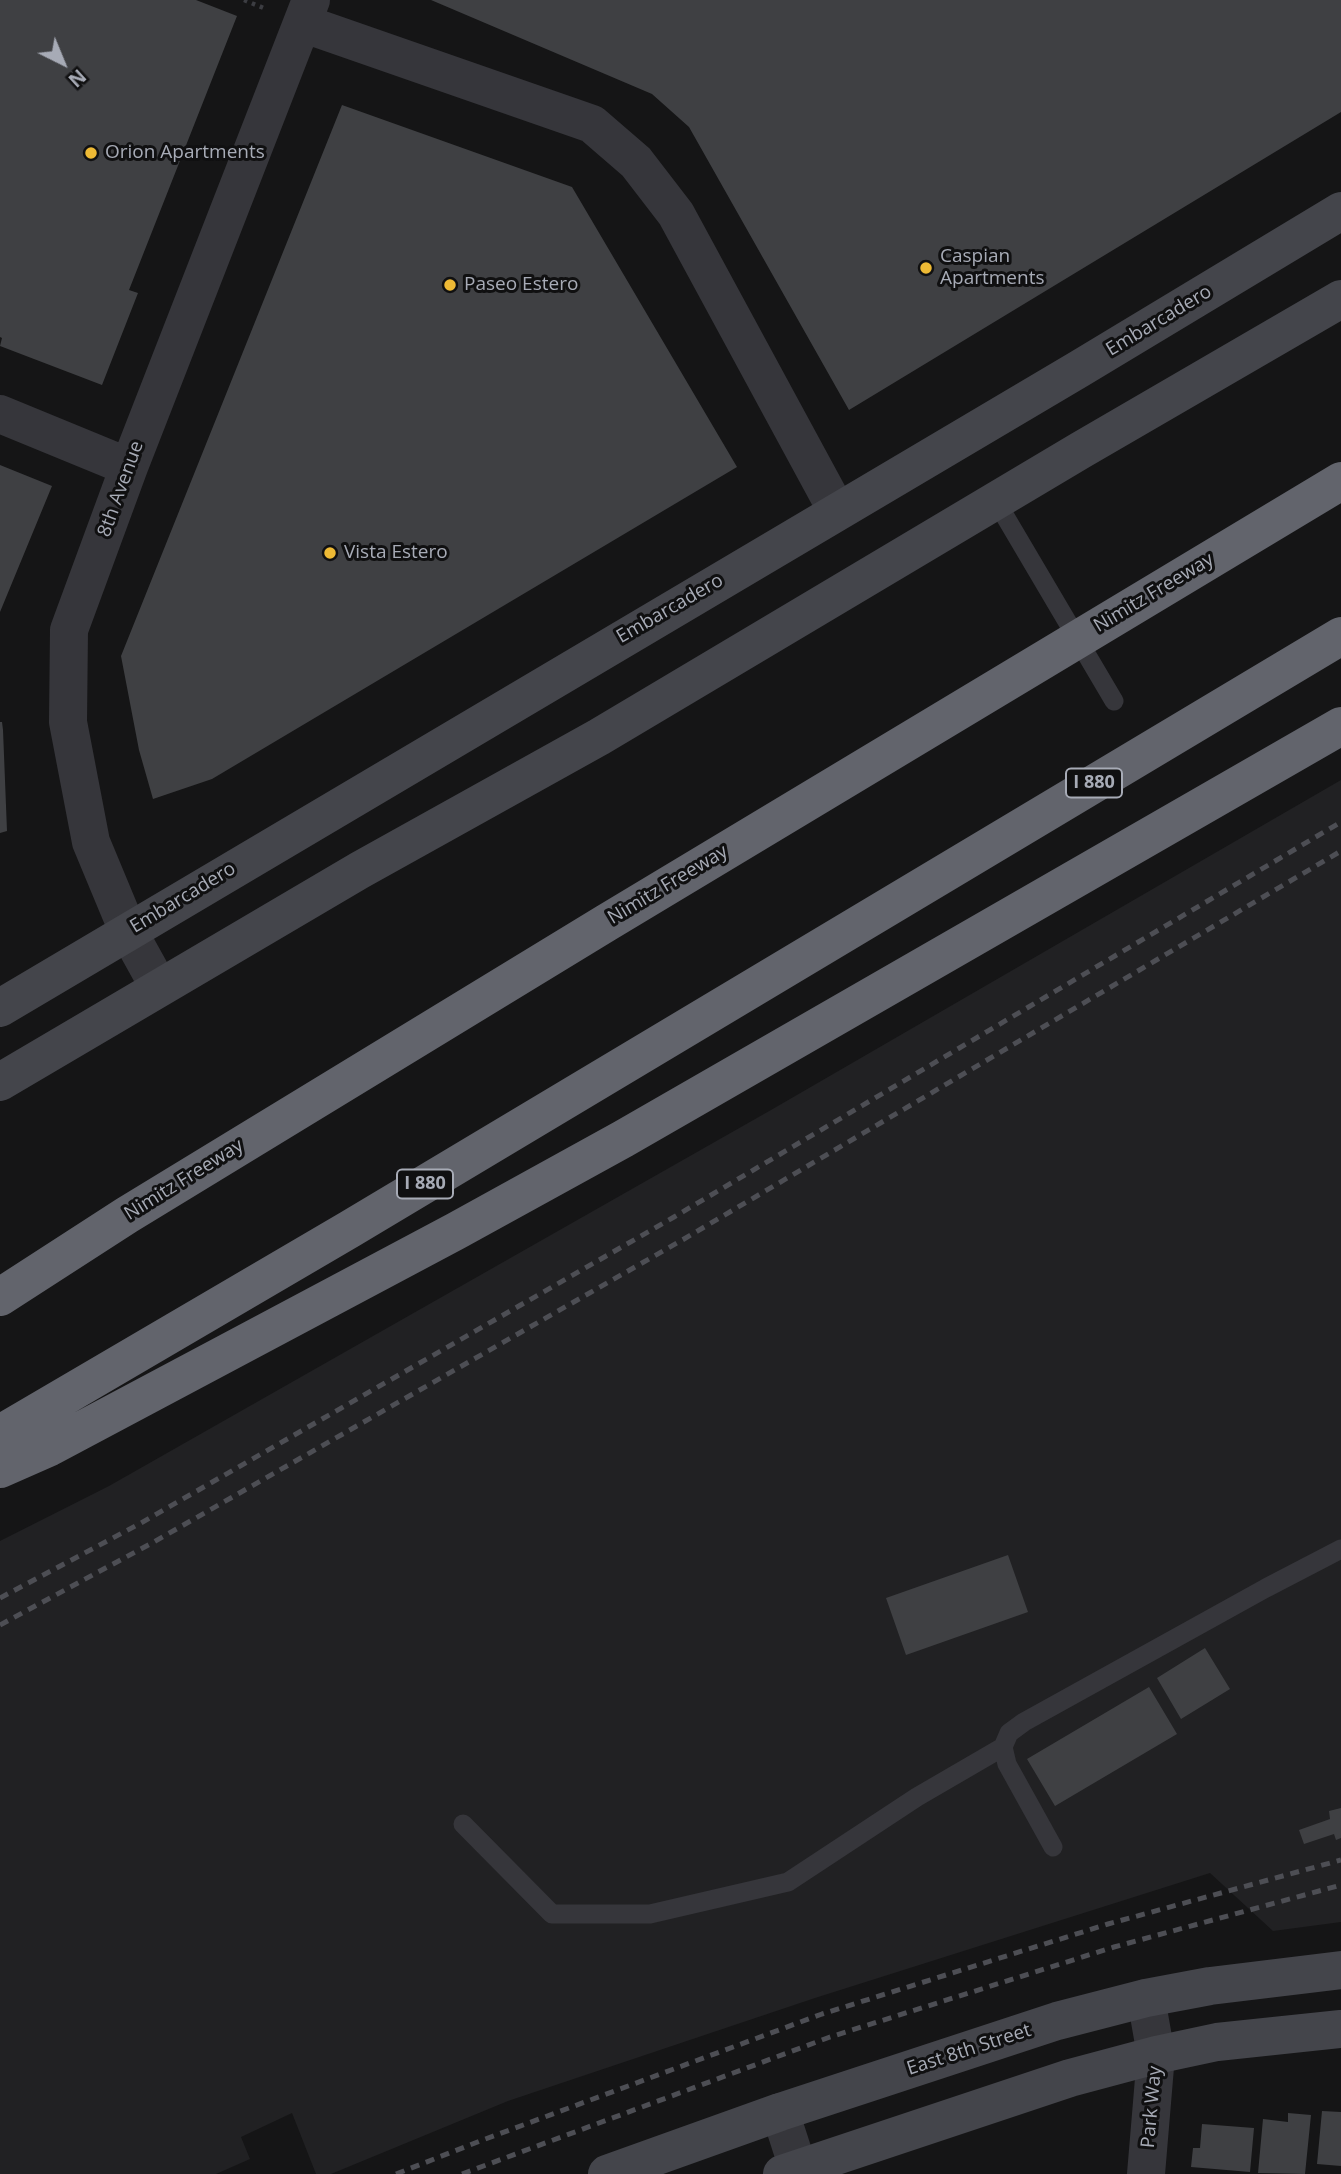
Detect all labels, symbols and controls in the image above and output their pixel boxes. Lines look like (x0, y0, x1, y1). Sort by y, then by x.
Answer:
north arrow (28, 28, 98, 98)
text: N (63, 64, 92, 93)
place label: Orion Apartments (105, 142, 265, 164)
marker: Orion Apartments (83, 145, 99, 161)
place label: Caspian Apartments (940, 246, 1044, 290)
marker: Caspian Apartments (918, 260, 934, 276)
place label: Paseo Estero (464, 274, 578, 296)
marker: Paseo Estero (442, 277, 458, 293)
street label: Embarcadero (1102, 281, 1216, 361)
street label: 8th Avenue (93, 438, 149, 540)
place label: Vista Estero (344, 542, 448, 564)
marker: Vista Estero (322, 545, 338, 561)
street label: Nimitz Freeway (1090, 548, 1218, 638)
street label: Embarcadero (613, 569, 727, 649)
road number: I 880 (1066, 768, 1122, 798)
street label: Nimitz Freeway (604, 840, 732, 930)
street label: Embarcadero (126, 858, 240, 938)
street label: Nimitz Freeway (120, 1134, 248, 1226)
road number: I 880 (397, 1170, 453, 1198)
street label: East 8th Street (904, 2019, 1034, 2081)
street label: Park Way (1137, 2065, 1167, 2149)

